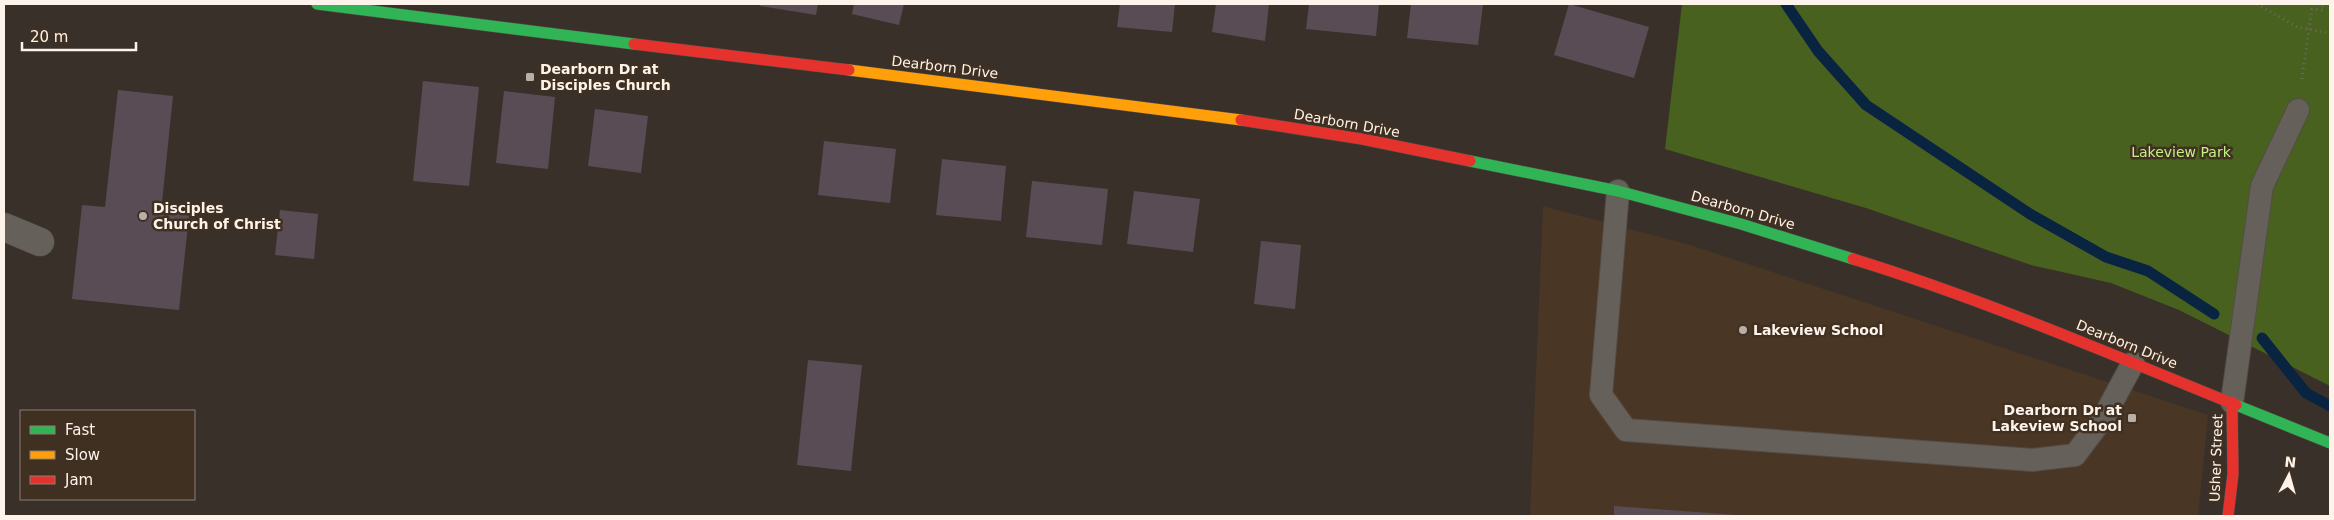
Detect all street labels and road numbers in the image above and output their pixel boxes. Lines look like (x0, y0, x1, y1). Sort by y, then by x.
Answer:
street label: Dearborn Drive (891, 53, 999, 81)
street label: Dearborn Drive (1293, 106, 1401, 140)
street label: Dearborn Drive (1689, 188, 1797, 232)
street label: Dearborn Drive (2074, 316, 2180, 372)
street label: Usher Street (2206, 413, 2226, 502)

